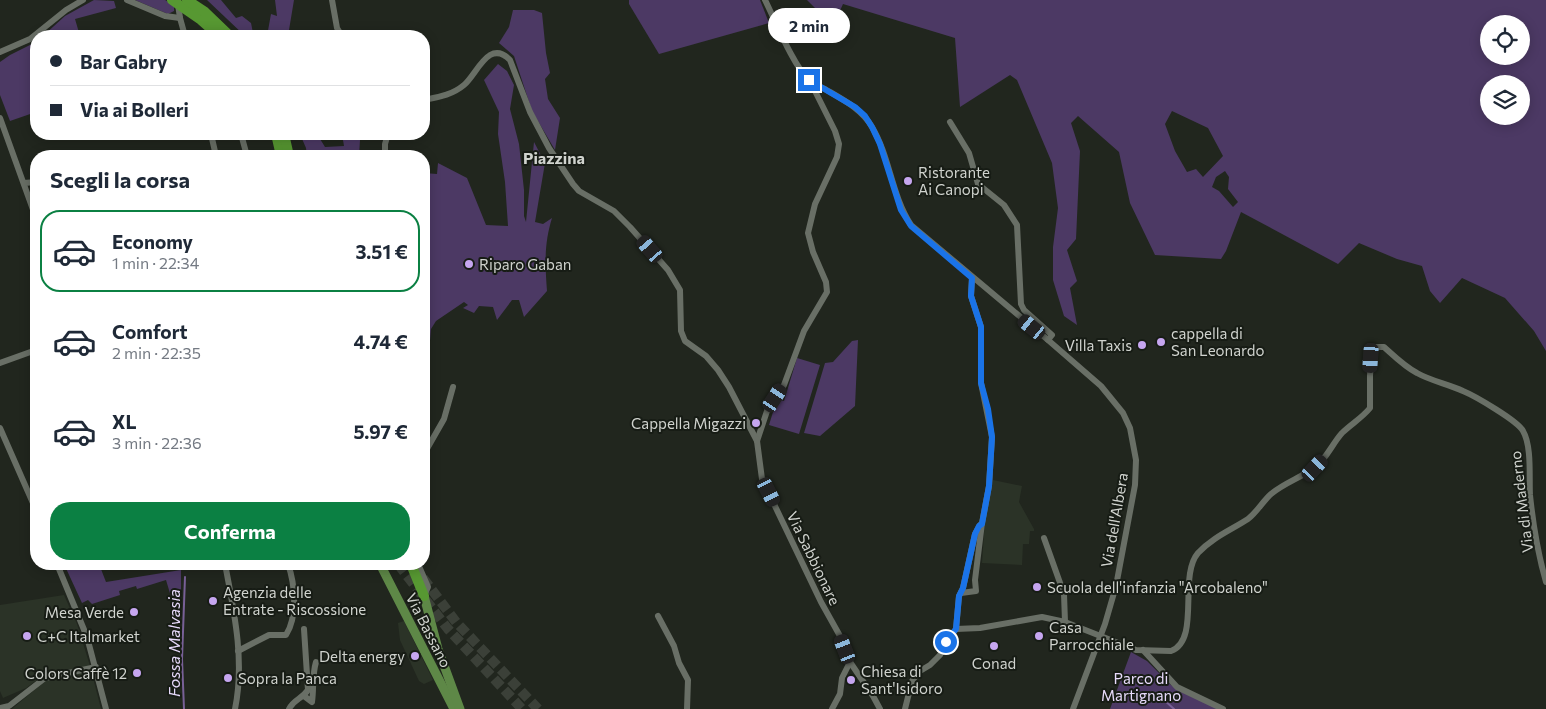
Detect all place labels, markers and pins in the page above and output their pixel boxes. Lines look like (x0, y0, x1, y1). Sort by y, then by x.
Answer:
place label: Ristorante Ai Canopi (918, 163, 990, 198)
marker: Ristorante Ai Canopi (902, 175, 914, 187)
place label: Riparo Gaban (479, 255, 571, 273)
marker: Riparo Gaban (463, 258, 475, 270)
place label: cappella di San Leonardo (1171, 324, 1264, 359)
place label: Villa Taxis (1065, 336, 1132, 354)
marker: cappella di San Leonardo (1155, 336, 1167, 348)
marker: Villa Taxis (1136, 339, 1148, 351)
place label: Cappella Migazzi (631, 414, 746, 432)
marker: Cappella Migazzi (750, 417, 762, 429)
place label: Scuola dell'infanzia "Arcobaleno" (1047, 578, 1268, 596)
marker: Scuola dell'infanzia "Arcobaleno" (1031, 581, 1043, 593)
place label: Agenzia delle Entrate - Riscossione (223, 583, 366, 618)
marker: Agenzia delle Entrate - Riscossione (207, 595, 219, 607)
place label: Mesa Verde (45, 603, 124, 621)
marker: Mesa Verde (128, 606, 140, 618)
place label: Casa Parrocchiale (1049, 618, 1134, 653)
place label: C+C Italmarket (37, 627, 140, 645)
marker: C+C Italmarket (21, 630, 33, 642)
marker: Casa Parrocchiale (1033, 630, 1045, 642)
marker: Conad (988, 640, 1000, 652)
place label: Delta energy (319, 647, 405, 665)
marker: Delta energy (409, 650, 421, 662)
place label: Conad (972, 654, 1016, 672)
place label: Chiesa di Sant'Isidoro (861, 662, 943, 697)
place label: Colors Caffè 12 (25, 664, 127, 682)
marker: Colors Caffè 12 (131, 667, 143, 679)
place label: Sopra la Panca (238, 669, 337, 687)
marker: Sopra la Panca (222, 672, 234, 684)
marker: Chiesa di Sant'Isidoro (845, 674, 857, 686)

